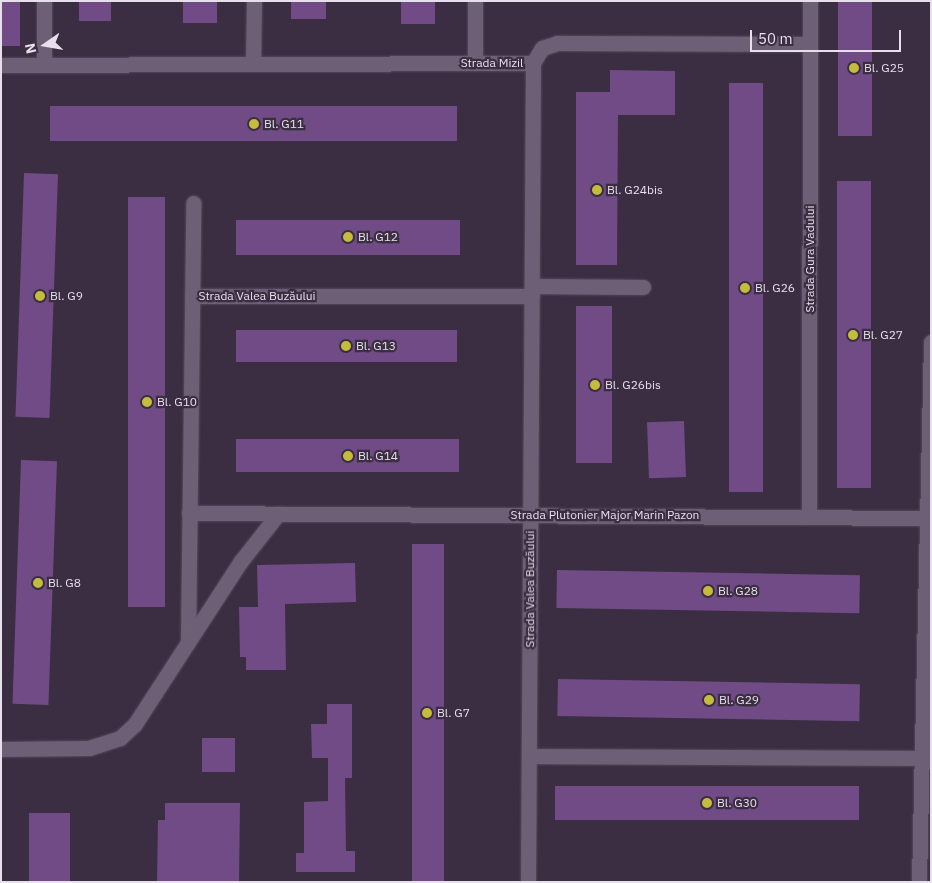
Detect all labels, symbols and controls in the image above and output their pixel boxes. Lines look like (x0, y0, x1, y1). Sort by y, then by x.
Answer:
north arrow (20, 20, 70, 70)
scale bar (752, 20, 903, 52)
text: 50 m (758, 29, 793, 48)
text: N (20, 41, 40, 55)
street label: Strada Mizil (461, 56, 523, 70)
place label: Bl. G25 (864, 61, 904, 75)
marker: Bl. G25 (848, 62, 860, 74)
place label: Bl. G11 (264, 117, 304, 131)
marker: Bl. G11 (248, 118, 260, 130)
place label: Bl. G24bis (607, 183, 663, 197)
marker: Bl. G24bis (591, 184, 603, 196)
street label: Strada Gura Vadului (803, 205, 817, 313)
place label: Bl. G12 (358, 230, 398, 244)
marker: Bl. G12 (342, 231, 354, 243)
place label: Bl. G26 (755, 281, 795, 295)
marker: Bl. G26 (739, 282, 751, 294)
place label: Bl. G9 (50, 289, 83, 303)
street label: Strada Valea Buzăului (198, 289, 316, 303)
marker: Bl. G9 (34, 290, 46, 302)
place label: Bl. G27 (863, 328, 903, 342)
marker: Bl. G27 (847, 329, 859, 341)
place label: Bl. G13 (356, 339, 396, 353)
marker: Bl. G13 (340, 340, 352, 352)
place label: Bl. G26bis (605, 378, 661, 392)
marker: Bl. G26bis (589, 379, 601, 391)
place label: Bl. G10 (157, 395, 197, 409)
marker: Bl. G10 (141, 396, 153, 408)
place label: Bl. G14 (358, 449, 398, 463)
marker: Bl. G14 (342, 450, 354, 462)
street label: Strada Plutonier Major Marin Pazon (511, 508, 699, 522)
street label: Strada Valea Buzăului (523, 530, 537, 648)
place label: Bl. G8 (48, 576, 81, 590)
marker: Bl. G8 (32, 577, 44, 589)
place label: Bl. G28 (718, 584, 758, 598)
marker: Bl. G28 (702, 585, 714, 597)
place label: Bl. G29 (719, 693, 759, 707)
marker: Bl. G29 (703, 694, 715, 706)
place label: Bl. G7 (437, 706, 470, 720)
marker: Bl. G7 (421, 707, 433, 719)
place label: Bl. G30 (717, 796, 757, 810)
marker: Bl. G30 (701, 797, 713, 809)

